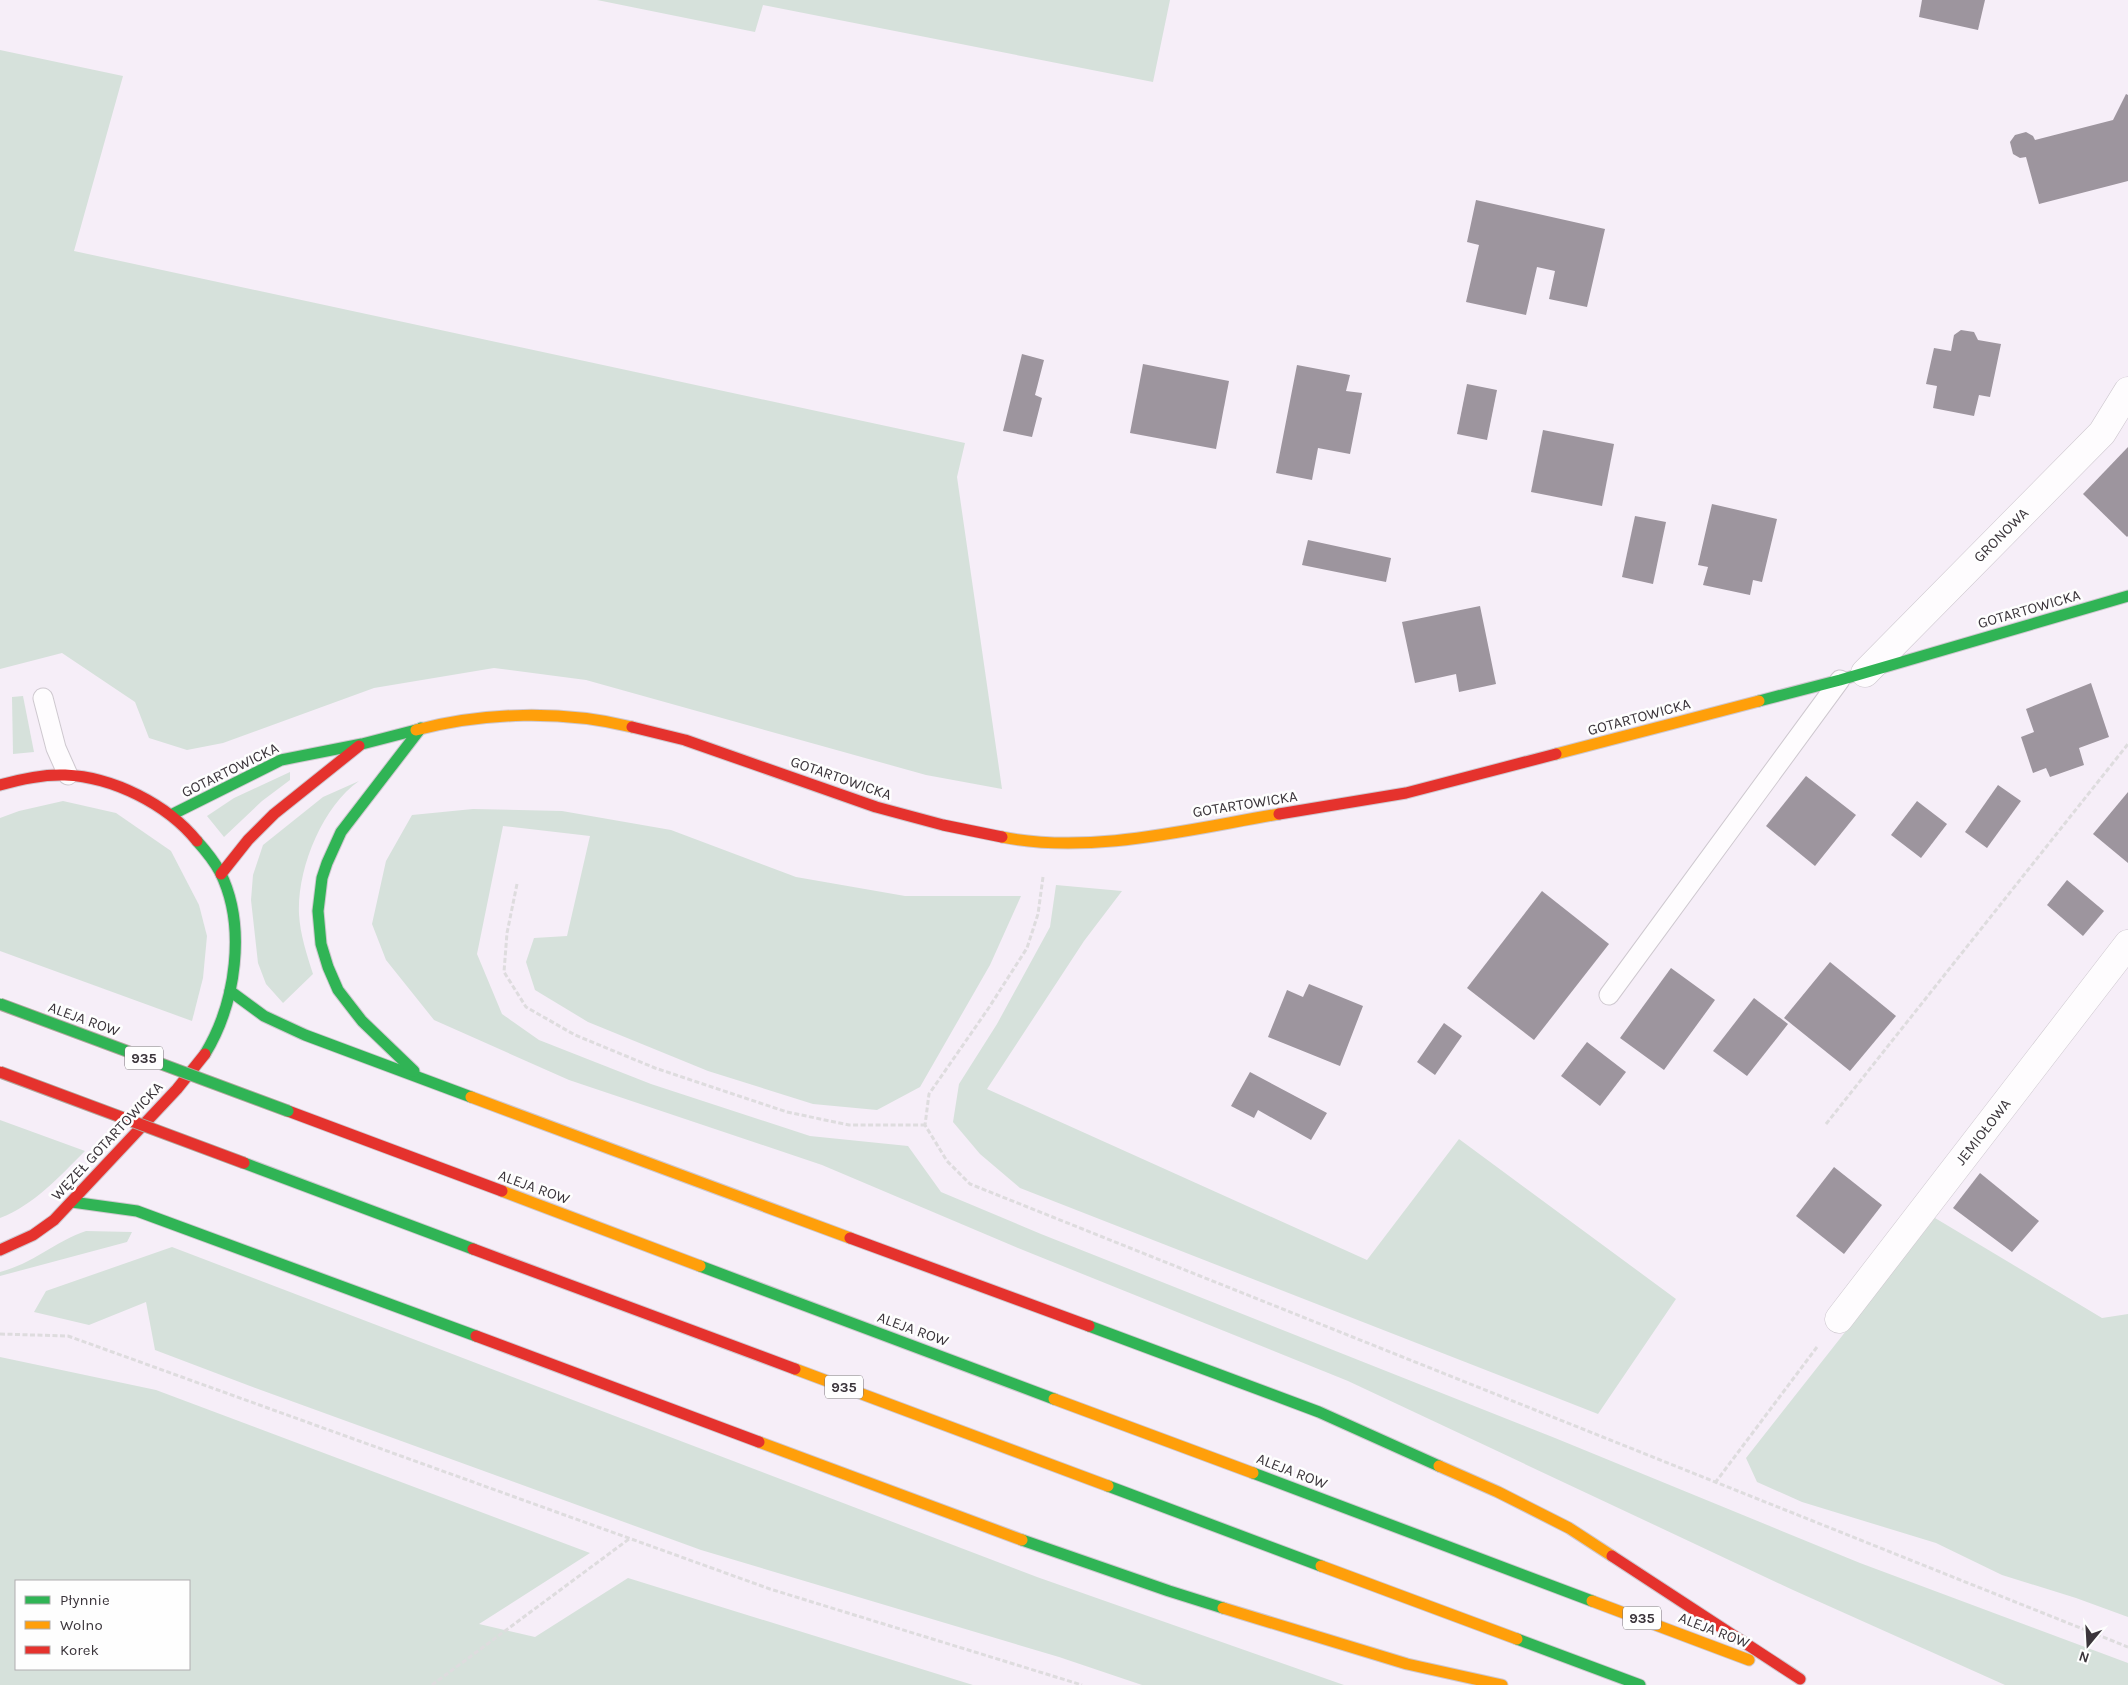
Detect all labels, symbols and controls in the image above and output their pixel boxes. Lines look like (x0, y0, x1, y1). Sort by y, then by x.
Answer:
street label: GRONOWA (1970, 504, 2032, 566)
street label: GOTARTOWICKA (1976, 586, 2083, 632)
street label: GOTARTOWICKA (1586, 695, 1693, 739)
street label: GOTARTOWICKA (179, 739, 282, 801)
street label: GOTARTOWICKA (788, 752, 894, 804)
street label: GOTARTOWICKA (1191, 787, 1299, 821)
street label: ALEJA ROW (46, 998, 123, 1040)
road number: 935 (125, 1046, 163, 1070)
street label: WĘZEŁ GOTARTOWICKA (47, 1078, 167, 1204)
street label: JEMIOŁOWA (1951, 1095, 2015, 1169)
street label: ALEJA ROW (496, 1166, 573, 1208)
street label: ALEJA ROW (875, 1308, 952, 1350)
road number: 935 (825, 1375, 863, 1398)
street label: ALEJA ROW (1254, 1449, 1331, 1493)
legend (15, 1580, 190, 1670)
text: Płynnie (60, 1591, 110, 1609)
road number: 935 (1623, 1606, 1661, 1630)
street label: ALEJA ROW (1676, 1608, 1753, 1652)
text: Wolno (60, 1616, 103, 1634)
north arrow (2063, 1620, 2113, 1670)
text: Korek (60, 1641, 99, 1659)
text: N (2077, 1647, 2092, 1667)

